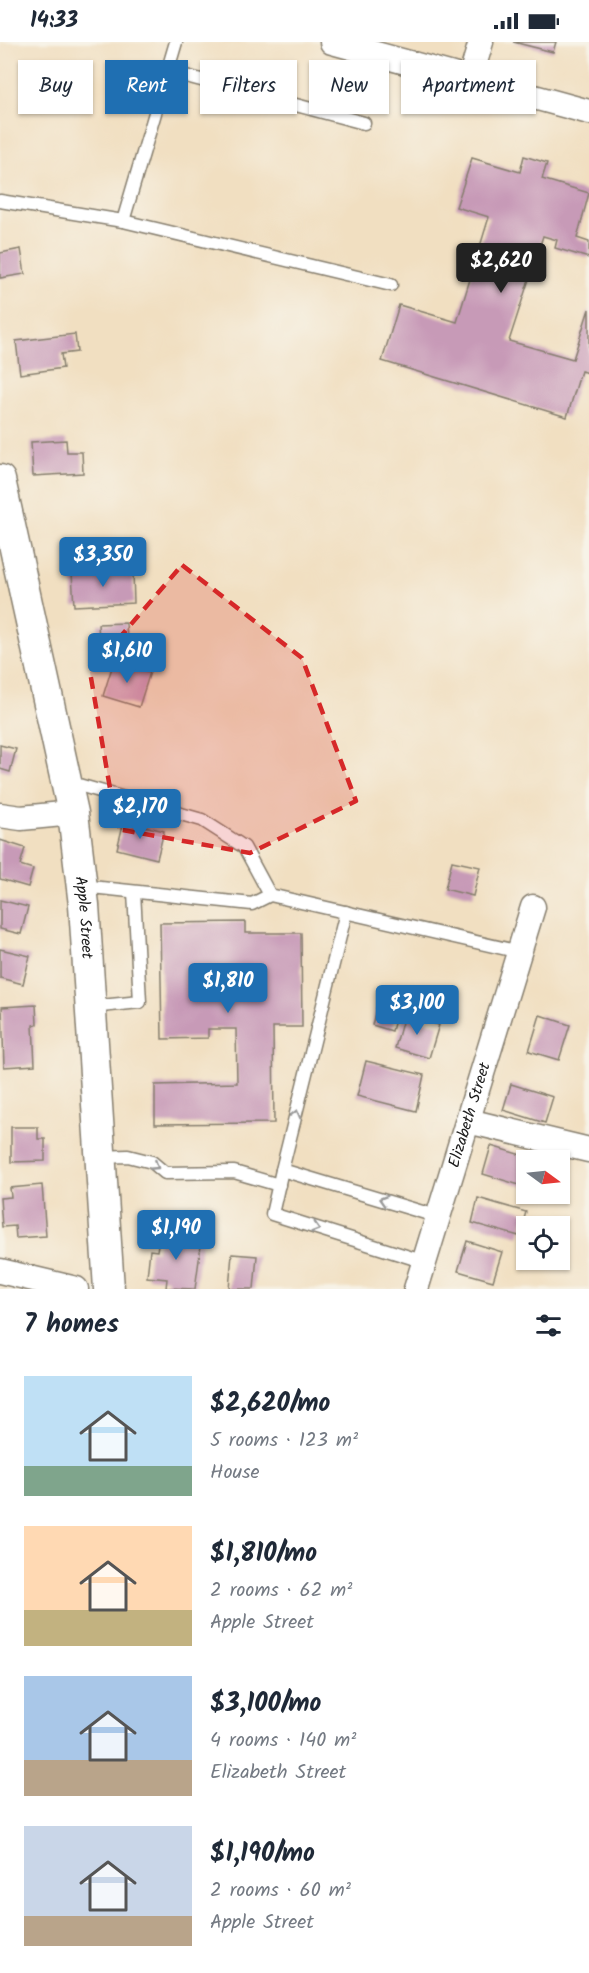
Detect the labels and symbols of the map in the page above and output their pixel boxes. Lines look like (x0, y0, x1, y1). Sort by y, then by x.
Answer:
pin: $2,620 (452, 243, 550, 294)
pin: $3,350 (54, 537, 152, 588)
pin: $1,610 (78, 633, 176, 684)
pin: $2,170 (91, 789, 189, 840)
street label: Apple Street (68, 875, 100, 961)
pin: $1,810 (179, 963, 277, 1014)
pin: $3,100 (368, 985, 466, 1036)
street label: Elizabeth Street (441, 1058, 497, 1171)
one-way arrow (289, 1109, 302, 1119)
north arrow (516, 1150, 570, 1204)
one-way arrow (149, 1159, 160, 1170)
one-way arrow (378, 1195, 389, 1207)
pin: $1,190 (127, 1210, 225, 1261)
one-way arrow (310, 1220, 321, 1233)

